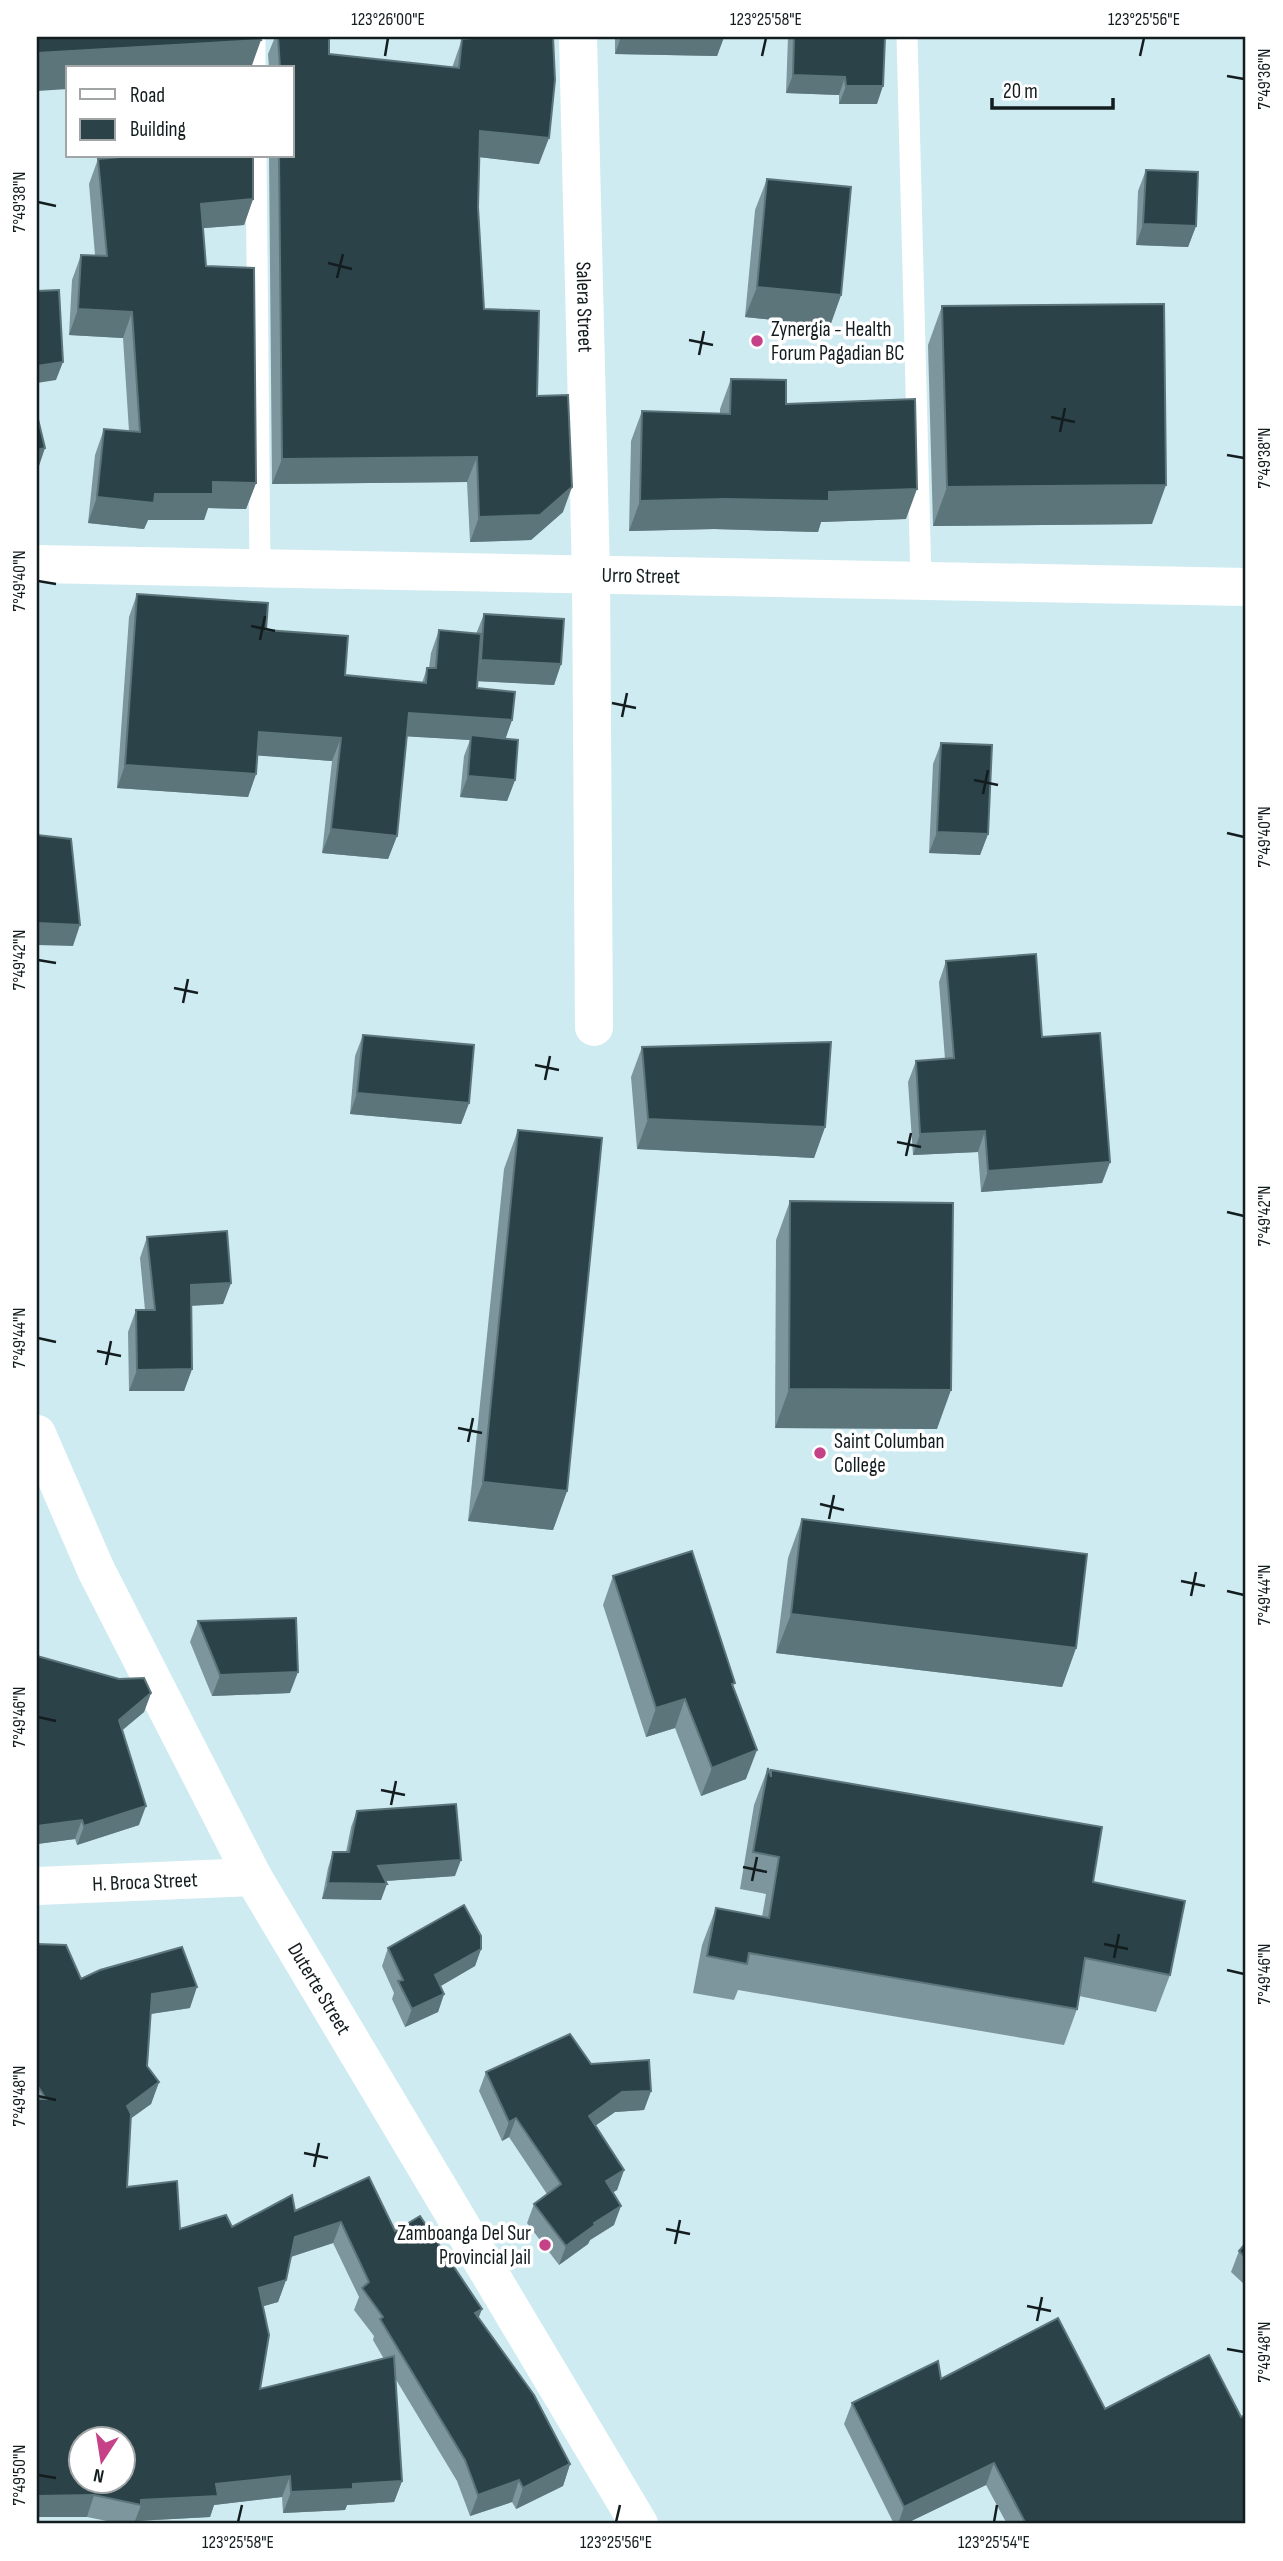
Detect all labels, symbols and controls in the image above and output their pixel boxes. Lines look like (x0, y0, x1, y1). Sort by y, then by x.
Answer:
text: 123°26'00"E (351, 9, 425, 30)
text: 123°25'58"E (730, 9, 802, 30)
text: 123°25'56"E (1108, 9, 1180, 30)
text: 7°49'36"N (1254, 48, 1275, 110)
legend (66, 66, 294, 158)
scale bar (992, 66, 1113, 110)
text: 20 m (1003, 79, 1038, 104)
text: Road (130, 83, 165, 108)
text: Building (130, 117, 186, 142)
text: 7°49'38"N (9, 172, 30, 232)
street label: Salera Street (571, 261, 598, 353)
place label: Zynergia - Health Forum Pagadian BC (771, 317, 905, 366)
marker: Zynergia - Health Forum Pagadian BC (749, 333, 765, 349)
text: 7°49'38"N (1254, 428, 1275, 488)
text: 7°49'40"N (9, 550, 30, 612)
street label: Urro Street (601, 562, 680, 589)
text: 7°49'40"N (1254, 806, 1275, 868)
text: 7°49'42"N (9, 930, 30, 990)
text: 7°49'42"N (1254, 1186, 1275, 1246)
text: 7°49'44"N (9, 1308, 30, 1368)
place label: Saint Columban College (834, 1429, 945, 1478)
marker: Saint Columban College (812, 1445, 828, 1461)
text: 7°49'44"N (1254, 1565, 1275, 1625)
text: 7°49'46"N (9, 1686, 30, 1748)
street label: H. Broca Street (92, 1867, 198, 1896)
street label: Duterte Street (283, 1938, 357, 2039)
text: 7°49'46"N (1254, 1943, 1275, 2005)
text: 7°49'48"N (9, 2066, 30, 2126)
place label: Zamboanga Del Sur Provincial Jail (397, 2221, 531, 2270)
marker: Zamboanga Del Sur Provincial Jail (537, 2237, 553, 2253)
text: 7°49'48"N (1254, 2322, 1275, 2382)
north arrow (66, 2424, 136, 2494)
text: 7°49'50"N (9, 2445, 30, 2505)
text: N (91, 2463, 106, 2487)
text: 123°25'58"E (202, 2532, 274, 2553)
text: 123°25'56"E (580, 2532, 652, 2553)
text: 123°25'54"E (958, 2532, 1030, 2553)

